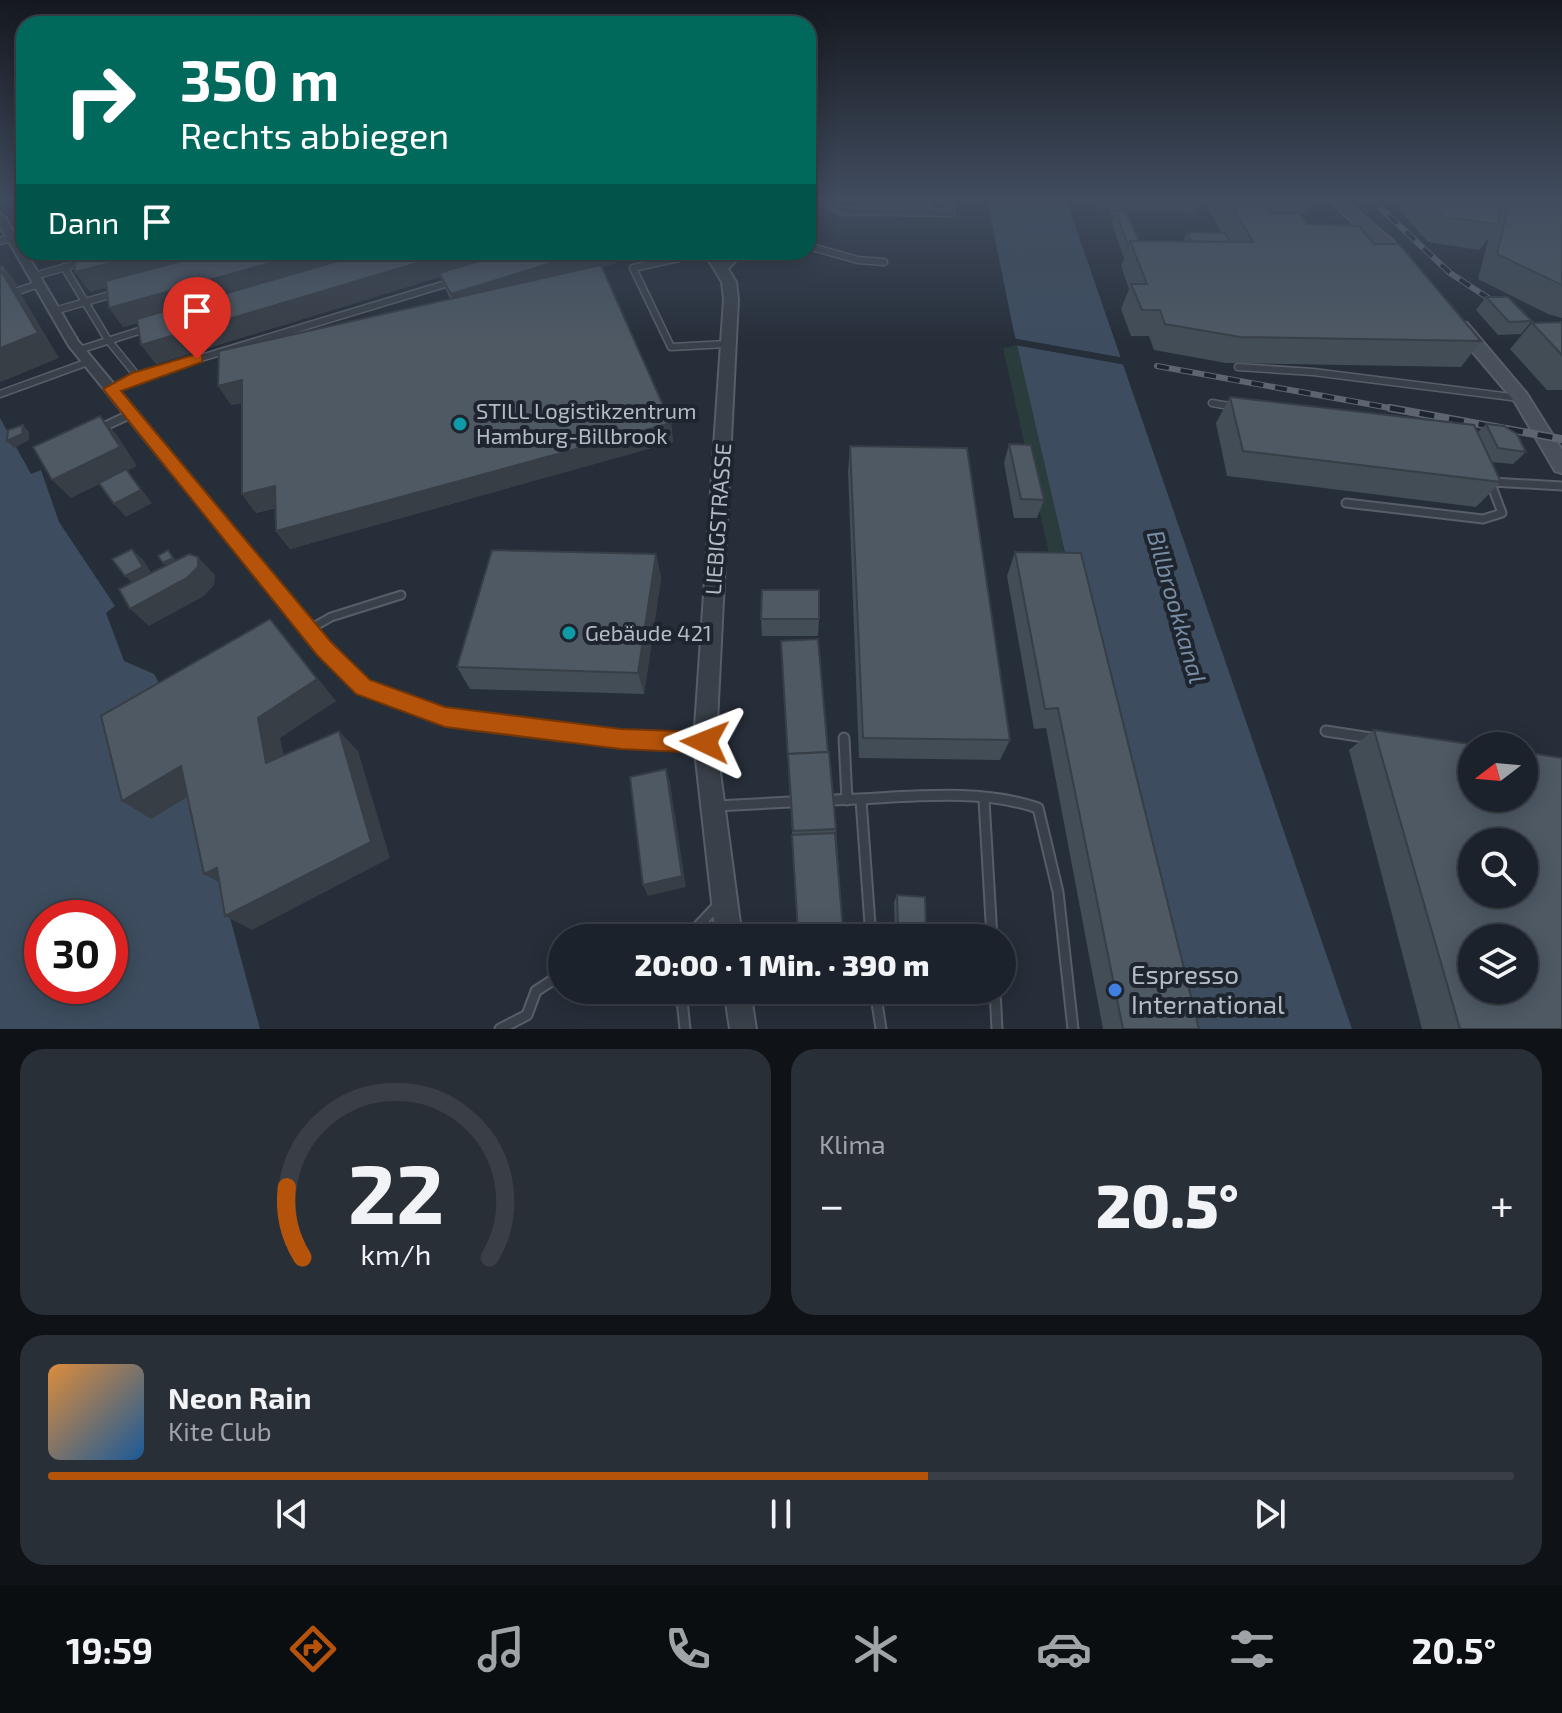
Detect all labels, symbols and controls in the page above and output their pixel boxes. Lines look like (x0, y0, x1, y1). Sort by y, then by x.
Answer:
text: 350 m (180, 45, 339, 112)
icon: right (48, 48, 152, 152)
text: Rechts abbiegen (180, 113, 449, 156)
icon: arrive (135, 200, 179, 244)
text: Dann (48, 204, 119, 240)
pin (163, 277, 231, 359)
icon: arrive (175, 289, 219, 333)
place label: STILL Logistikzentrum Hamburg-Billbrook (476, 397, 696, 448)
marker: STILL Logistikzentrum Hamburg-Billbrook (451, 415, 469, 433)
street label: LIEBIGSTRASSE (699, 442, 735, 596)
water label: Billbrookkanal (1142, 527, 1213, 687)
place label: Gebäude 421 (585, 619, 712, 645)
marker: Gebäude 421 (560, 624, 578, 642)
position arrow (663, 700, 747, 784)
north arrow (1458, 732, 1538, 812)
map controls (1458, 732, 1538, 1004)
button: search (1458, 828, 1538, 908)
speed limit sign: 30 (24, 900, 128, 1004)
button: layers (1458, 924, 1538, 1004)
text: 20:00 · 1 Min. · 390 m (634, 946, 930, 982)
place label: Espresso International (1131, 958, 1285, 1019)
marker: Espresso International (1106, 981, 1124, 999)
text: Klima (819, 1128, 886, 1159)
text: 22 (347, 1141, 444, 1241)
text: 20.5° (1096, 1168, 1239, 1240)
text: − (819, 1177, 845, 1230)
text: + (1490, 1177, 1514, 1230)
text: km/h (360, 1236, 431, 1271)
text: Neon Rain (168, 1379, 312, 1415)
text: Kite Club (168, 1415, 272, 1446)
icon: previous (270, 1492, 314, 1536)
icon: pause (759, 1492, 803, 1536)
icon: next (1248, 1492, 1292, 1536)
icon: directions (285, 1621, 341, 1677)
icon: music (473, 1621, 529, 1677)
icon: phone (660, 1621, 716, 1677)
icon: climate (848, 1621, 904, 1677)
icon: car (1036, 1621, 1092, 1677)
icon: filters (1224, 1621, 1280, 1677)
text: 19:59 (66, 1628, 153, 1671)
text: 20.5° (1411, 1628, 1496, 1671)

